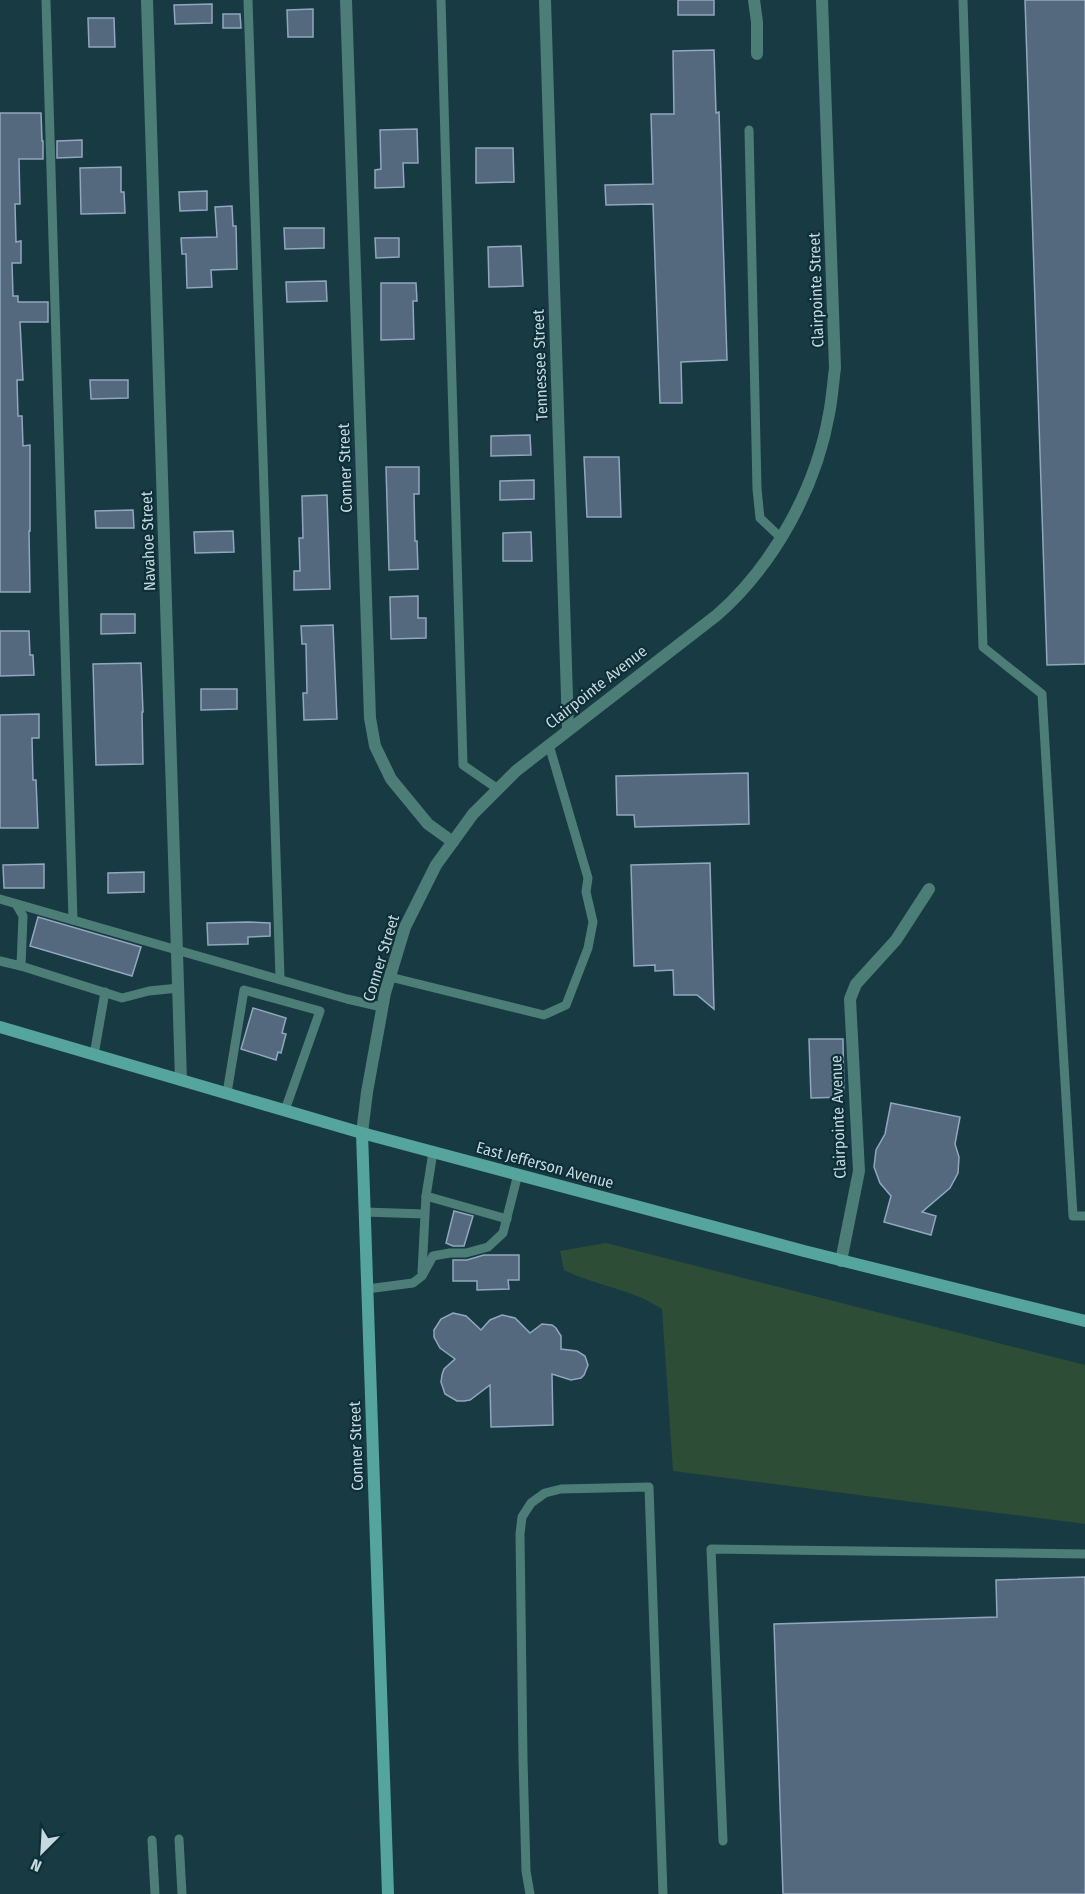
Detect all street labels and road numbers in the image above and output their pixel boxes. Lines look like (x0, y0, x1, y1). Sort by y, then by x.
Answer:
street label: Clairpointe Street (804, 231, 828, 348)
street label: Tennessee Street (529, 308, 551, 421)
street label: Conner Street (334, 422, 356, 513)
street label: Navahoe Street (137, 490, 159, 591)
street label: Clairpointe Avenue (541, 641, 651, 733)
street label: Conner Street (359, 912, 403, 1004)
street label: Clairpointe Avenue (826, 1055, 850, 1179)
street label: East Jefferson Avenue (474, 1138, 616, 1193)
street label: Conner Street (345, 1400, 367, 1491)

